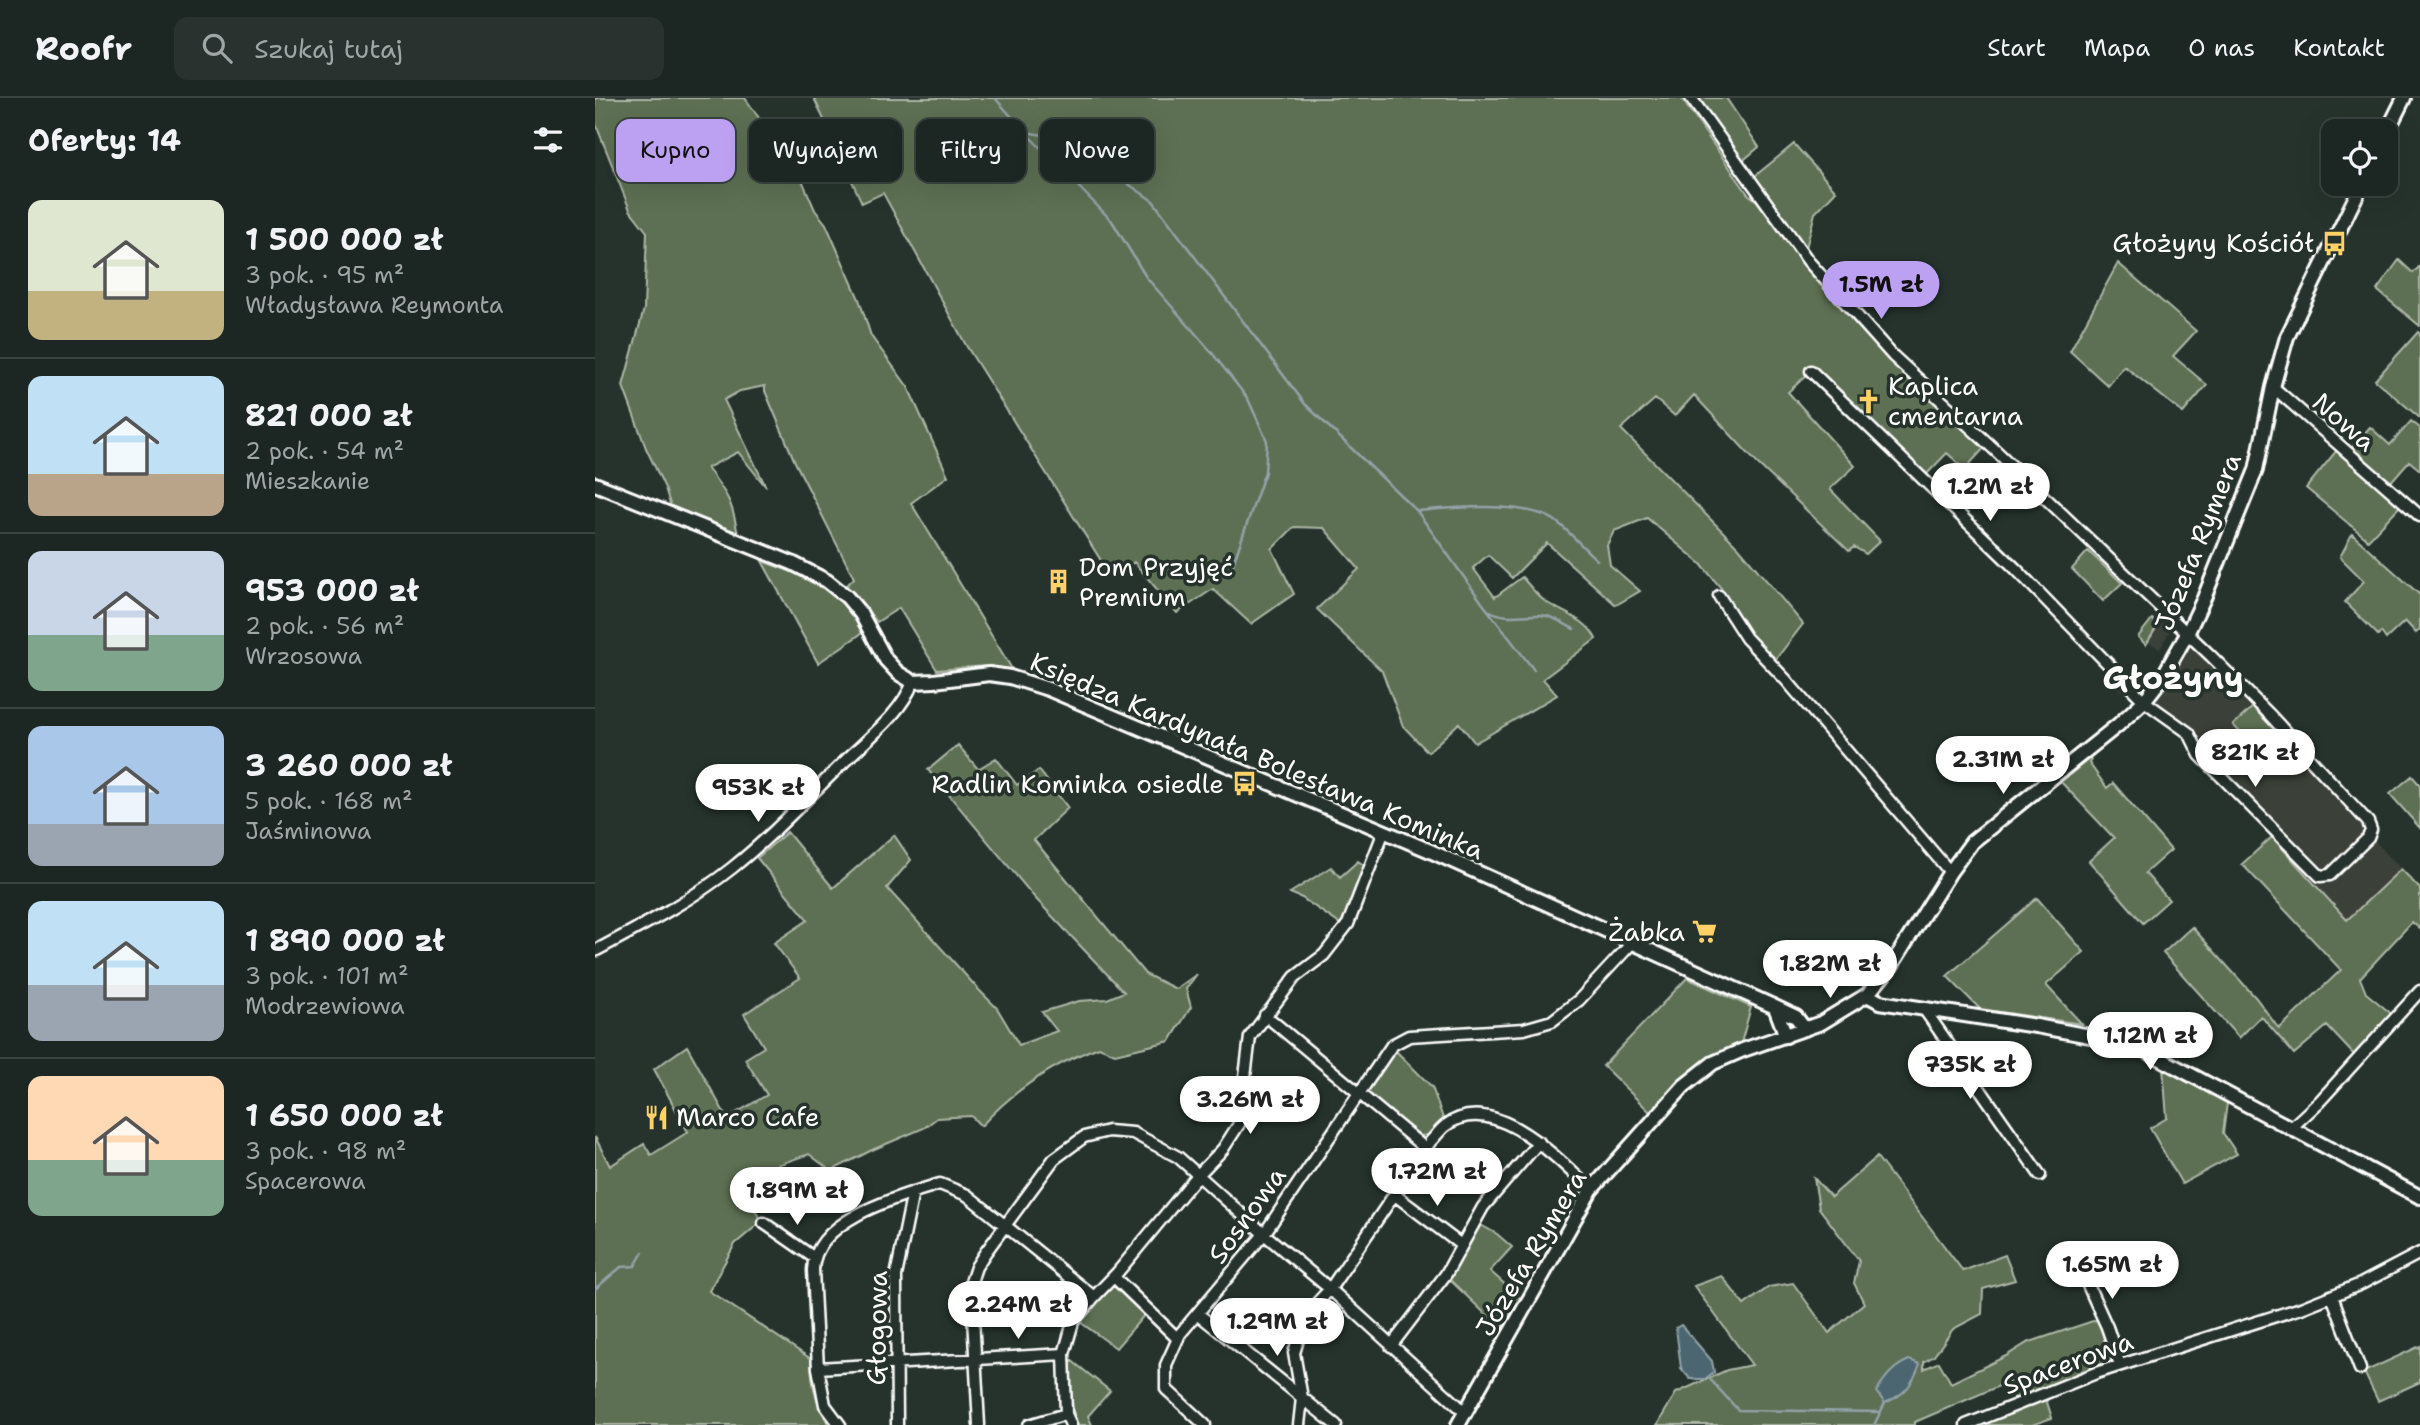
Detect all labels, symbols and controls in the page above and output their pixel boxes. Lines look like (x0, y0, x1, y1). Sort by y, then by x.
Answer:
search box (174, 17, 664, 80)
text: Roofr (35, 26, 132, 71)
icon: search (198, 29, 236, 67)
text: Szukaj tutaj (254, 31, 403, 66)
text: Start (1987, 32, 2046, 64)
text: Mapa (2084, 32, 2150, 64)
text: O nas (2188, 32, 2255, 64)
text: Kontakt (2293, 32, 2385, 64)
chip: Kupno (616, 119, 735, 182)
chip: Wynajem (749, 119, 902, 182)
chip: Filtry (916, 119, 1026, 182)
chip: Nowe (1040, 119, 1154, 182)
map controls (2321, 119, 2398, 196)
button: locate (2321, 119, 2398, 196)
text: Oferty: 14 (28, 120, 181, 161)
icon: filters (529, 121, 567, 159)
text: 1 500 000 zł (245, 219, 443, 260)
place label: Głożyny Kościół (2112, 225, 2314, 260)
icon: home (84, 228, 168, 312)
bus stop icon: Głożyny Kościół (2320, 229, 2348, 257)
text: 3 pok. · 95 m² (245, 260, 404, 290)
pin: 1.5M zł (1816, 262, 1946, 321)
text: 1.5M zł (1838, 269, 1924, 299)
text: Władysława Reymonta (245, 290, 503, 320)
place label: Kaplica cmentarna (1888, 368, 2023, 433)
street label: Nowa (2305, 384, 2383, 459)
church icon: Kaplica cmentarna (1854, 387, 1882, 415)
text: 821 000 zł (245, 395, 413, 436)
icon: home (84, 404, 168, 488)
text: 2 pok. · 54 m² (245, 436, 404, 466)
street label: Józefa Rymera (2146, 448, 2249, 636)
pin: 1.2M zł (1925, 464, 2055, 523)
text: Mieszkanie (245, 466, 370, 496)
text: 1.2M zł (1947, 471, 2033, 501)
place label: Dom Przyjęć Premium (1079, 549, 1233, 614)
building icon: Dom Przyjęć Premium (1045, 568, 1073, 596)
text: 953 000 zł (245, 570, 419, 611)
icon: home (84, 579, 168, 663)
text: 2 pok. · 56 m² (245, 611, 404, 641)
text: Wrzosowa (245, 641, 362, 671)
street label: Księdza Kardynała Bolesława Kominka (1025, 644, 1490, 867)
district label: Głożyny (2102, 655, 2244, 700)
pin: 821K zł (2190, 730, 2320, 789)
pin: 2.31M zł (1931, 736, 2075, 796)
text: 821K zł (2211, 737, 2299, 767)
text: 2.31M zł (1952, 744, 2054, 774)
text: 3 260 000 zł (245, 745, 452, 786)
icon: home (84, 754, 168, 838)
pin: 953K zł (693, 764, 823, 824)
place label: Radlin Kominka osiedle (931, 766, 1224, 801)
bus stop icon: Radlin Kominka osiedle (1230, 770, 1258, 798)
text: 953K zł (711, 772, 805, 802)
text: 5 pok. · 168 m² (245, 786, 413, 816)
text: Jaśminowa (245, 816, 371, 846)
place label: Żabka (1608, 914, 1685, 949)
supermarket icon: Żabka (1691, 918, 1719, 946)
text: 1 890 000 zł (245, 920, 445, 961)
icon: home (84, 929, 168, 1013)
pin: 1.82M zł (1758, 940, 1902, 1000)
text: 1.82M zł (1779, 948, 1881, 978)
text: 3 pok. · 101 m² (245, 961, 408, 991)
text: Modrzewiowa (245, 991, 405, 1021)
pin: 1.12M zł (2078, 1012, 2222, 1072)
text: 1.12M zł (2103, 1020, 2197, 1050)
pin: 735K zł (1905, 1042, 2035, 1101)
text: 735K zł (1924, 1049, 2016, 1079)
pin: 3.26M zł (1178, 1076, 1322, 1136)
text: 3.26M zł (1196, 1084, 1304, 1114)
text: 1 650 000 zł (245, 1095, 443, 1136)
place label: Marco Cafe (676, 1099, 819, 1134)
restaurant icon: Marco Cafe (642, 1103, 670, 1131)
icon: home (84, 1104, 168, 1188)
text: 3 pok. · 98 m² (245, 1136, 406, 1166)
pin: 1.72M zł (1365, 1148, 1509, 1208)
text: 1.72M zł (1387, 1156, 1487, 1186)
street label: Sosnowa (1200, 1159, 1294, 1270)
street label: Józefa Rymera (1467, 1163, 1594, 1343)
text: Spacerowa (245, 1166, 365, 1196)
pin: 1.89M zł (725, 1168, 869, 1227)
text: 1.89M zł (746, 1175, 848, 1205)
pin: 1.65M zł (2040, 1242, 2184, 1301)
text: 1.65M zł (2062, 1249, 2162, 1279)
street label: Głogowa (858, 1270, 895, 1386)
pin: 2.24M zł (946, 1282, 1090, 1341)
text: 2.24M zł (964, 1289, 1072, 1319)
pin: 1.29M zł (1205, 1298, 1349, 1358)
text: 1.29M zł (1226, 1306, 1328, 1336)
street label: Spacerowa (1998, 1323, 2138, 1402)

